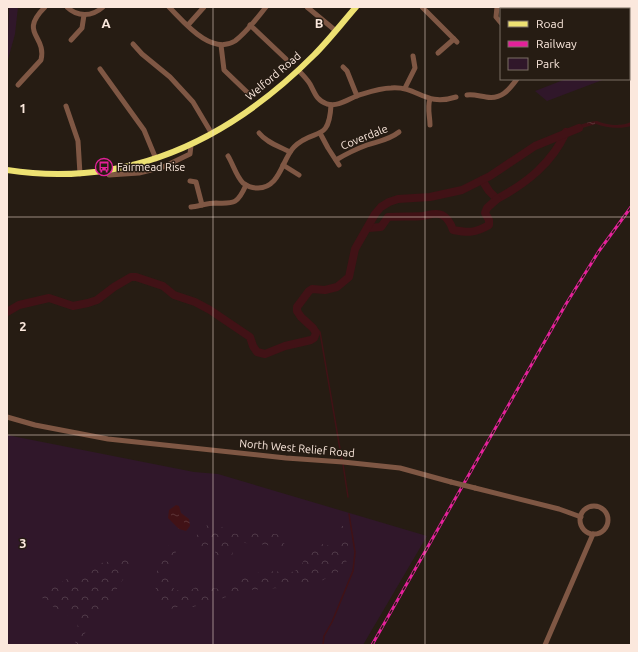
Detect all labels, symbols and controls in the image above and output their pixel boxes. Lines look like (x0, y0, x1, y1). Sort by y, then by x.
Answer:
legend (500, 8, 630, 80)
text: A (101, 16, 111, 30)
text: B (315, 16, 324, 30)
text: Road (536, 17, 564, 30)
text: Railway (536, 37, 577, 50)
street label: Welford Road (243, 50, 303, 102)
text: Park (536, 57, 560, 70)
text: 1 (19, 101, 27, 115)
street label: Coverdale (339, 122, 389, 152)
bus stop icon: Fairmead Rise (94, 157, 114, 177)
place label: Fairmead Rise (117, 161, 185, 173)
text: 2 (19, 319, 27, 333)
street label: North West Relief Road (239, 437, 355, 459)
text: 3 (19, 536, 27, 550)

